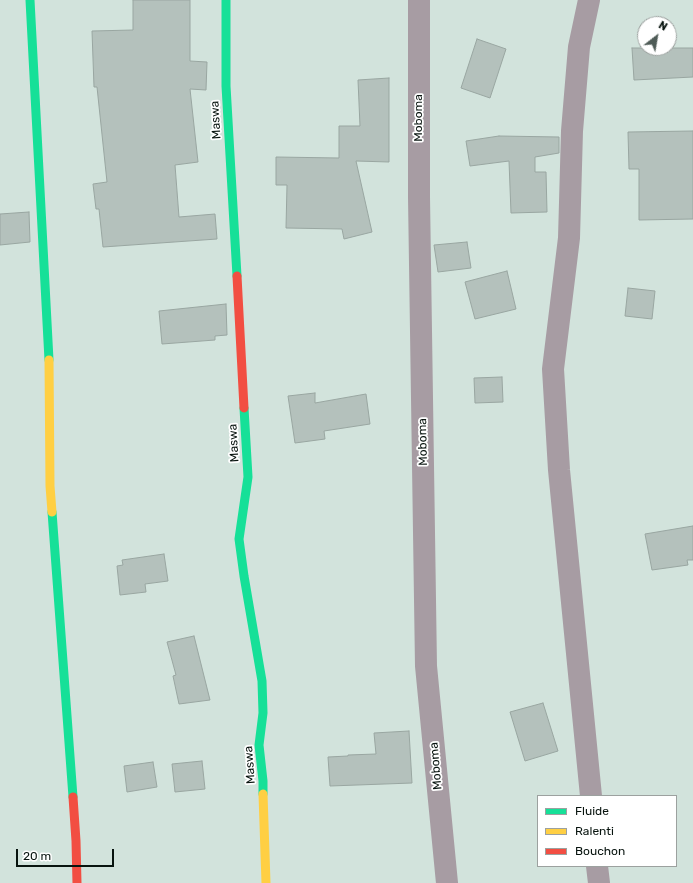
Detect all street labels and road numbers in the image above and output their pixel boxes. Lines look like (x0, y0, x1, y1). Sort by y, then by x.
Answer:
street label: Moboma (412, 94, 426, 142)
street label: Maswa (208, 101, 224, 139)
street label: Moboma (415, 418, 431, 466)
street label: Maswa (226, 424, 242, 462)
street label: Moboma (427, 742, 445, 790)
street label: Maswa (241, 745, 259, 785)

